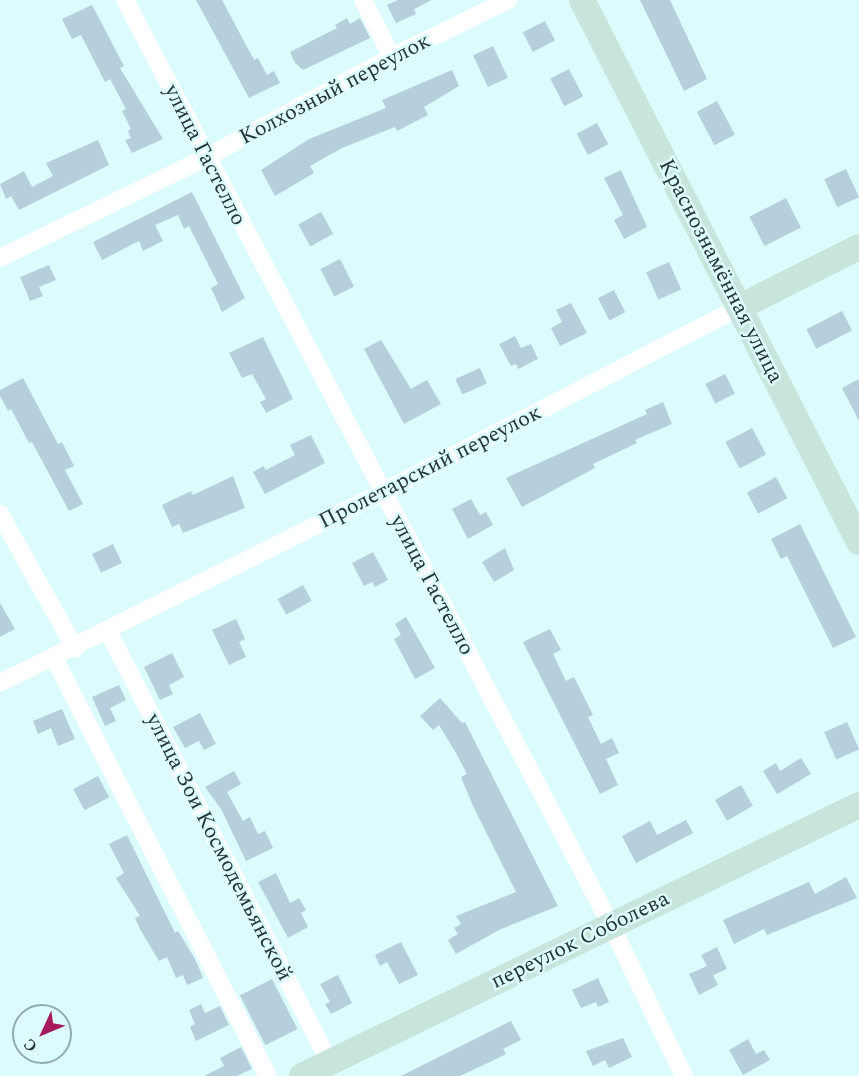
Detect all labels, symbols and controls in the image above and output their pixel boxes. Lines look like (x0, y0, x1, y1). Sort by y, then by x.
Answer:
street label: Колхозный переулок (235, 27, 435, 151)
street label: улица Гастелло (158, 80, 252, 230)
street label: Краснознамённая улица (653, 155, 789, 387)
street label: Пролетарский переулок (314, 399, 546, 535)
street label: улица Гастелло (384, 510, 480, 660)
street label: улица Зои Космодемьянской (140, 709, 298, 985)
street label: переулок Соболева (486, 885, 674, 995)
north arrow (12, 1004, 72, 1064)
text: С (18, 1033, 43, 1058)

